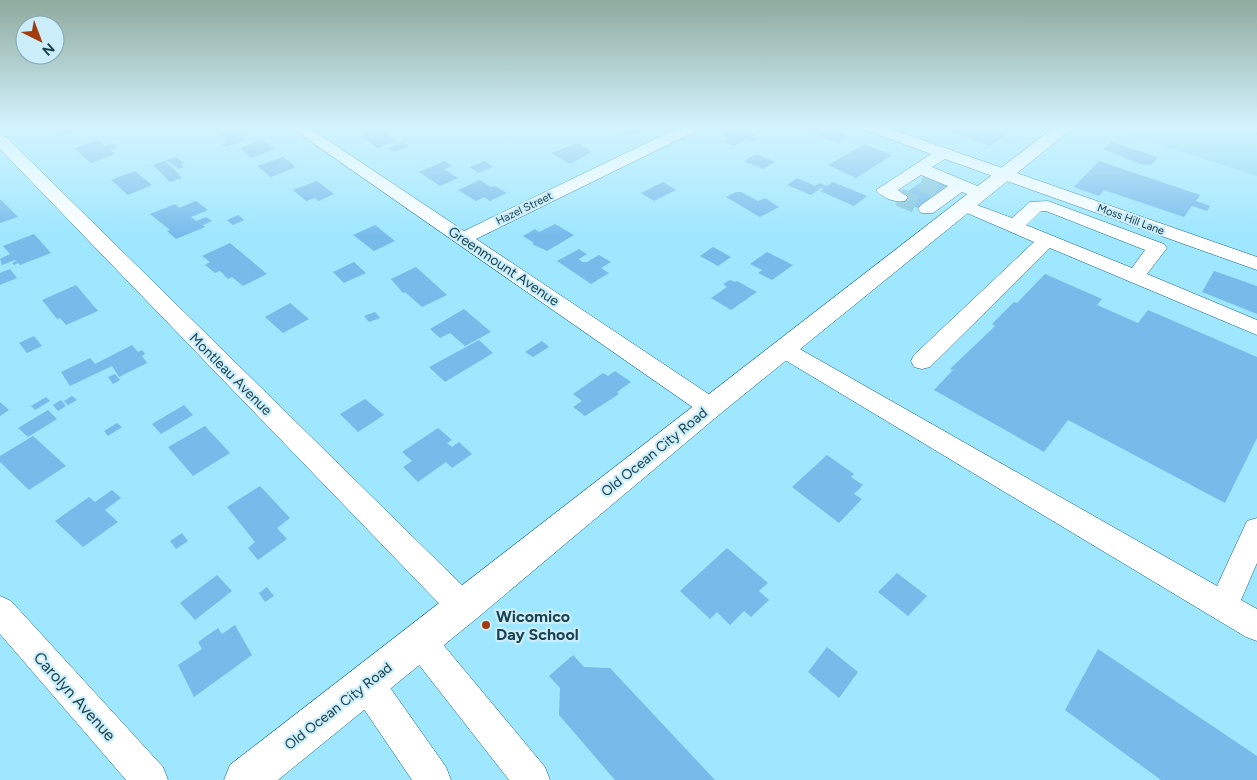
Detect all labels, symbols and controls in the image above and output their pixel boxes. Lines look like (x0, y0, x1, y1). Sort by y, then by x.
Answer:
north arrow (15, 15, 65, 65)
text: N (39, 39, 58, 59)
street label: Hazel Street (494, 189, 555, 228)
street label: Moss Hill Lane (1095, 201, 1166, 238)
street label: Greenmount Avenue (445, 223, 563, 310)
street label: Montleau Avenue (186, 330, 276, 419)
street label: Old Ocean City Road (598, 404, 711, 500)
place label: Wicomico Day School (496, 607, 579, 644)
marker: Wicomico Day School (480, 619, 492, 631)
street label: Carolyn Avenue (30, 648, 120, 745)
street label: Old Ocean City Road (281, 659, 395, 754)

